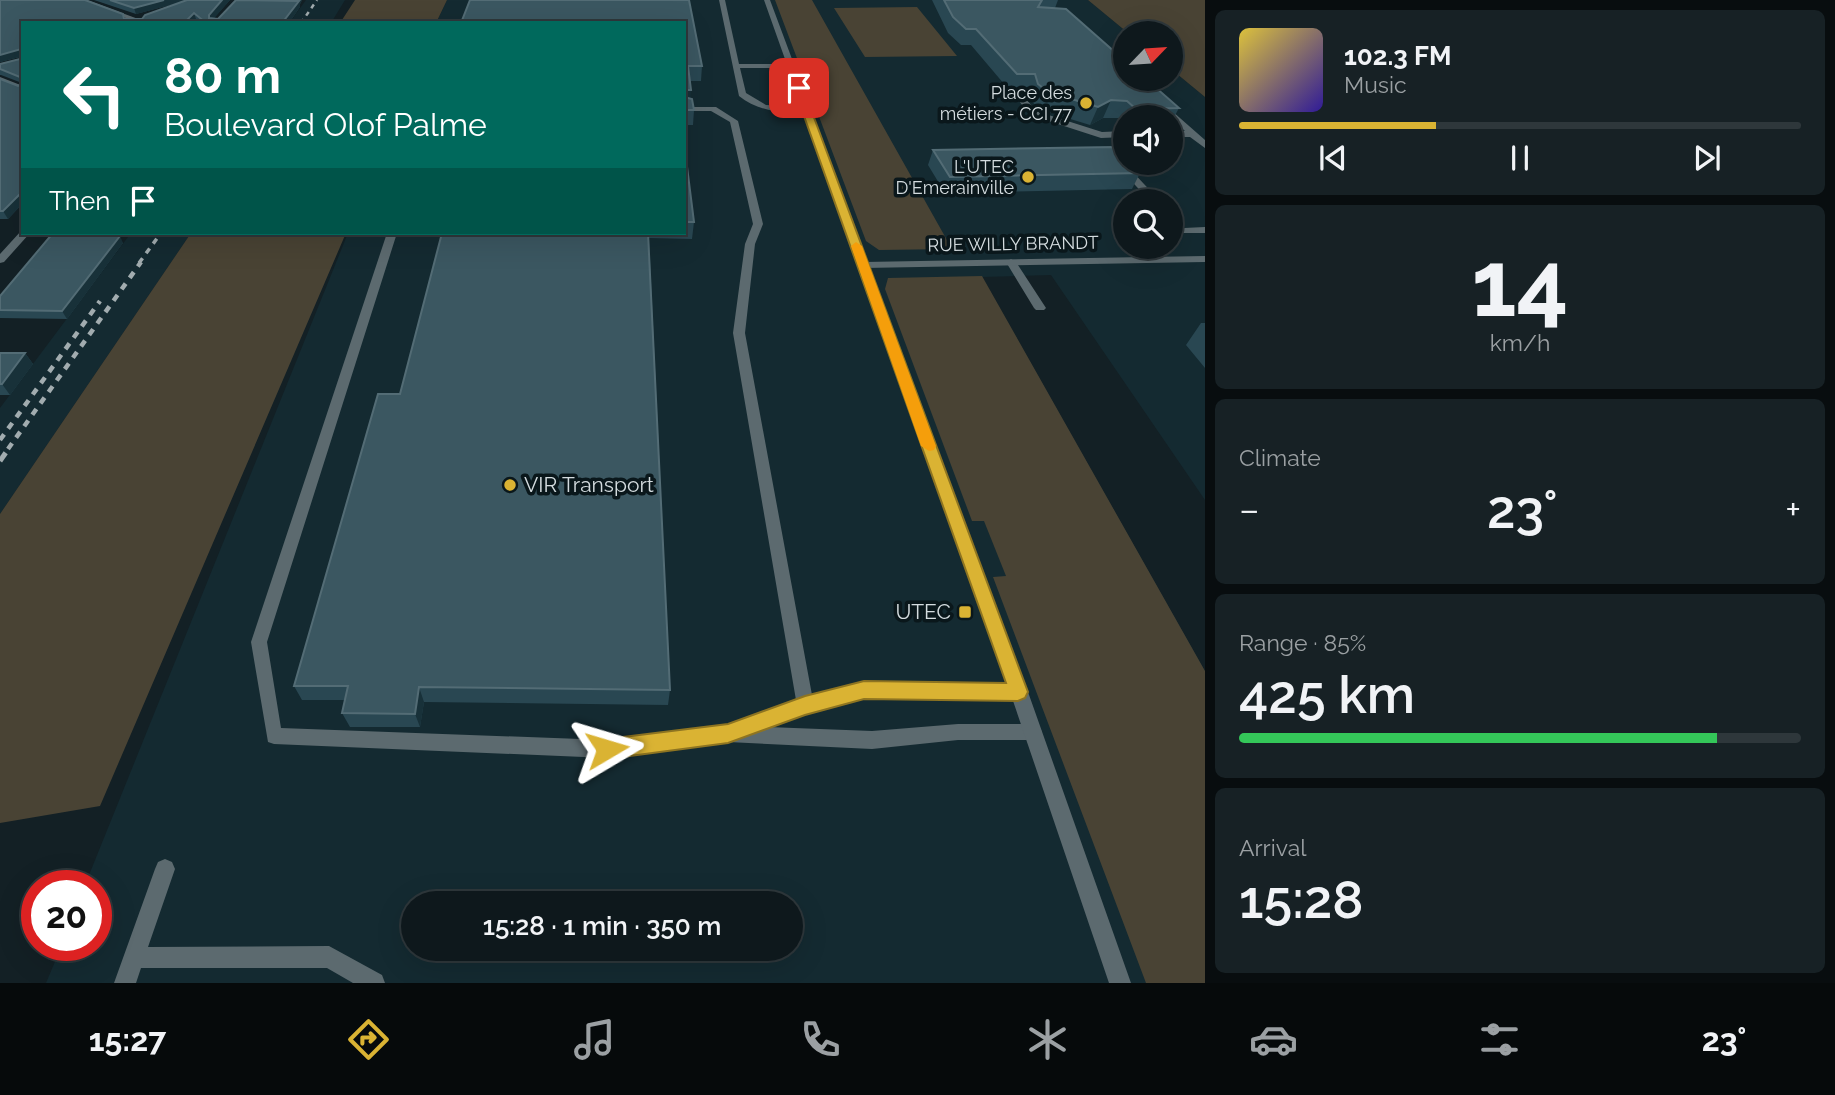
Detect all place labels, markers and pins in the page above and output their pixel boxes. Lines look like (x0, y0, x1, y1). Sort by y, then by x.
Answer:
pin (769, 58, 829, 118)
place label: Place des métiers - CCI 77 (940, 82, 1072, 124)
marker: Place des métiers - CCI 77 (1078, 95, 1094, 111)
place label: L'UTEC D'Emerainville (895, 156, 1014, 198)
marker: L'UTEC D'Emerainville (1020, 169, 1036, 185)
place label: VIR Transport (524, 472, 654, 497)
marker: VIR Transport (502, 477, 518, 493)
place label: UTEC (895, 599, 951, 624)
marker: UTEC (957, 604, 973, 620)

